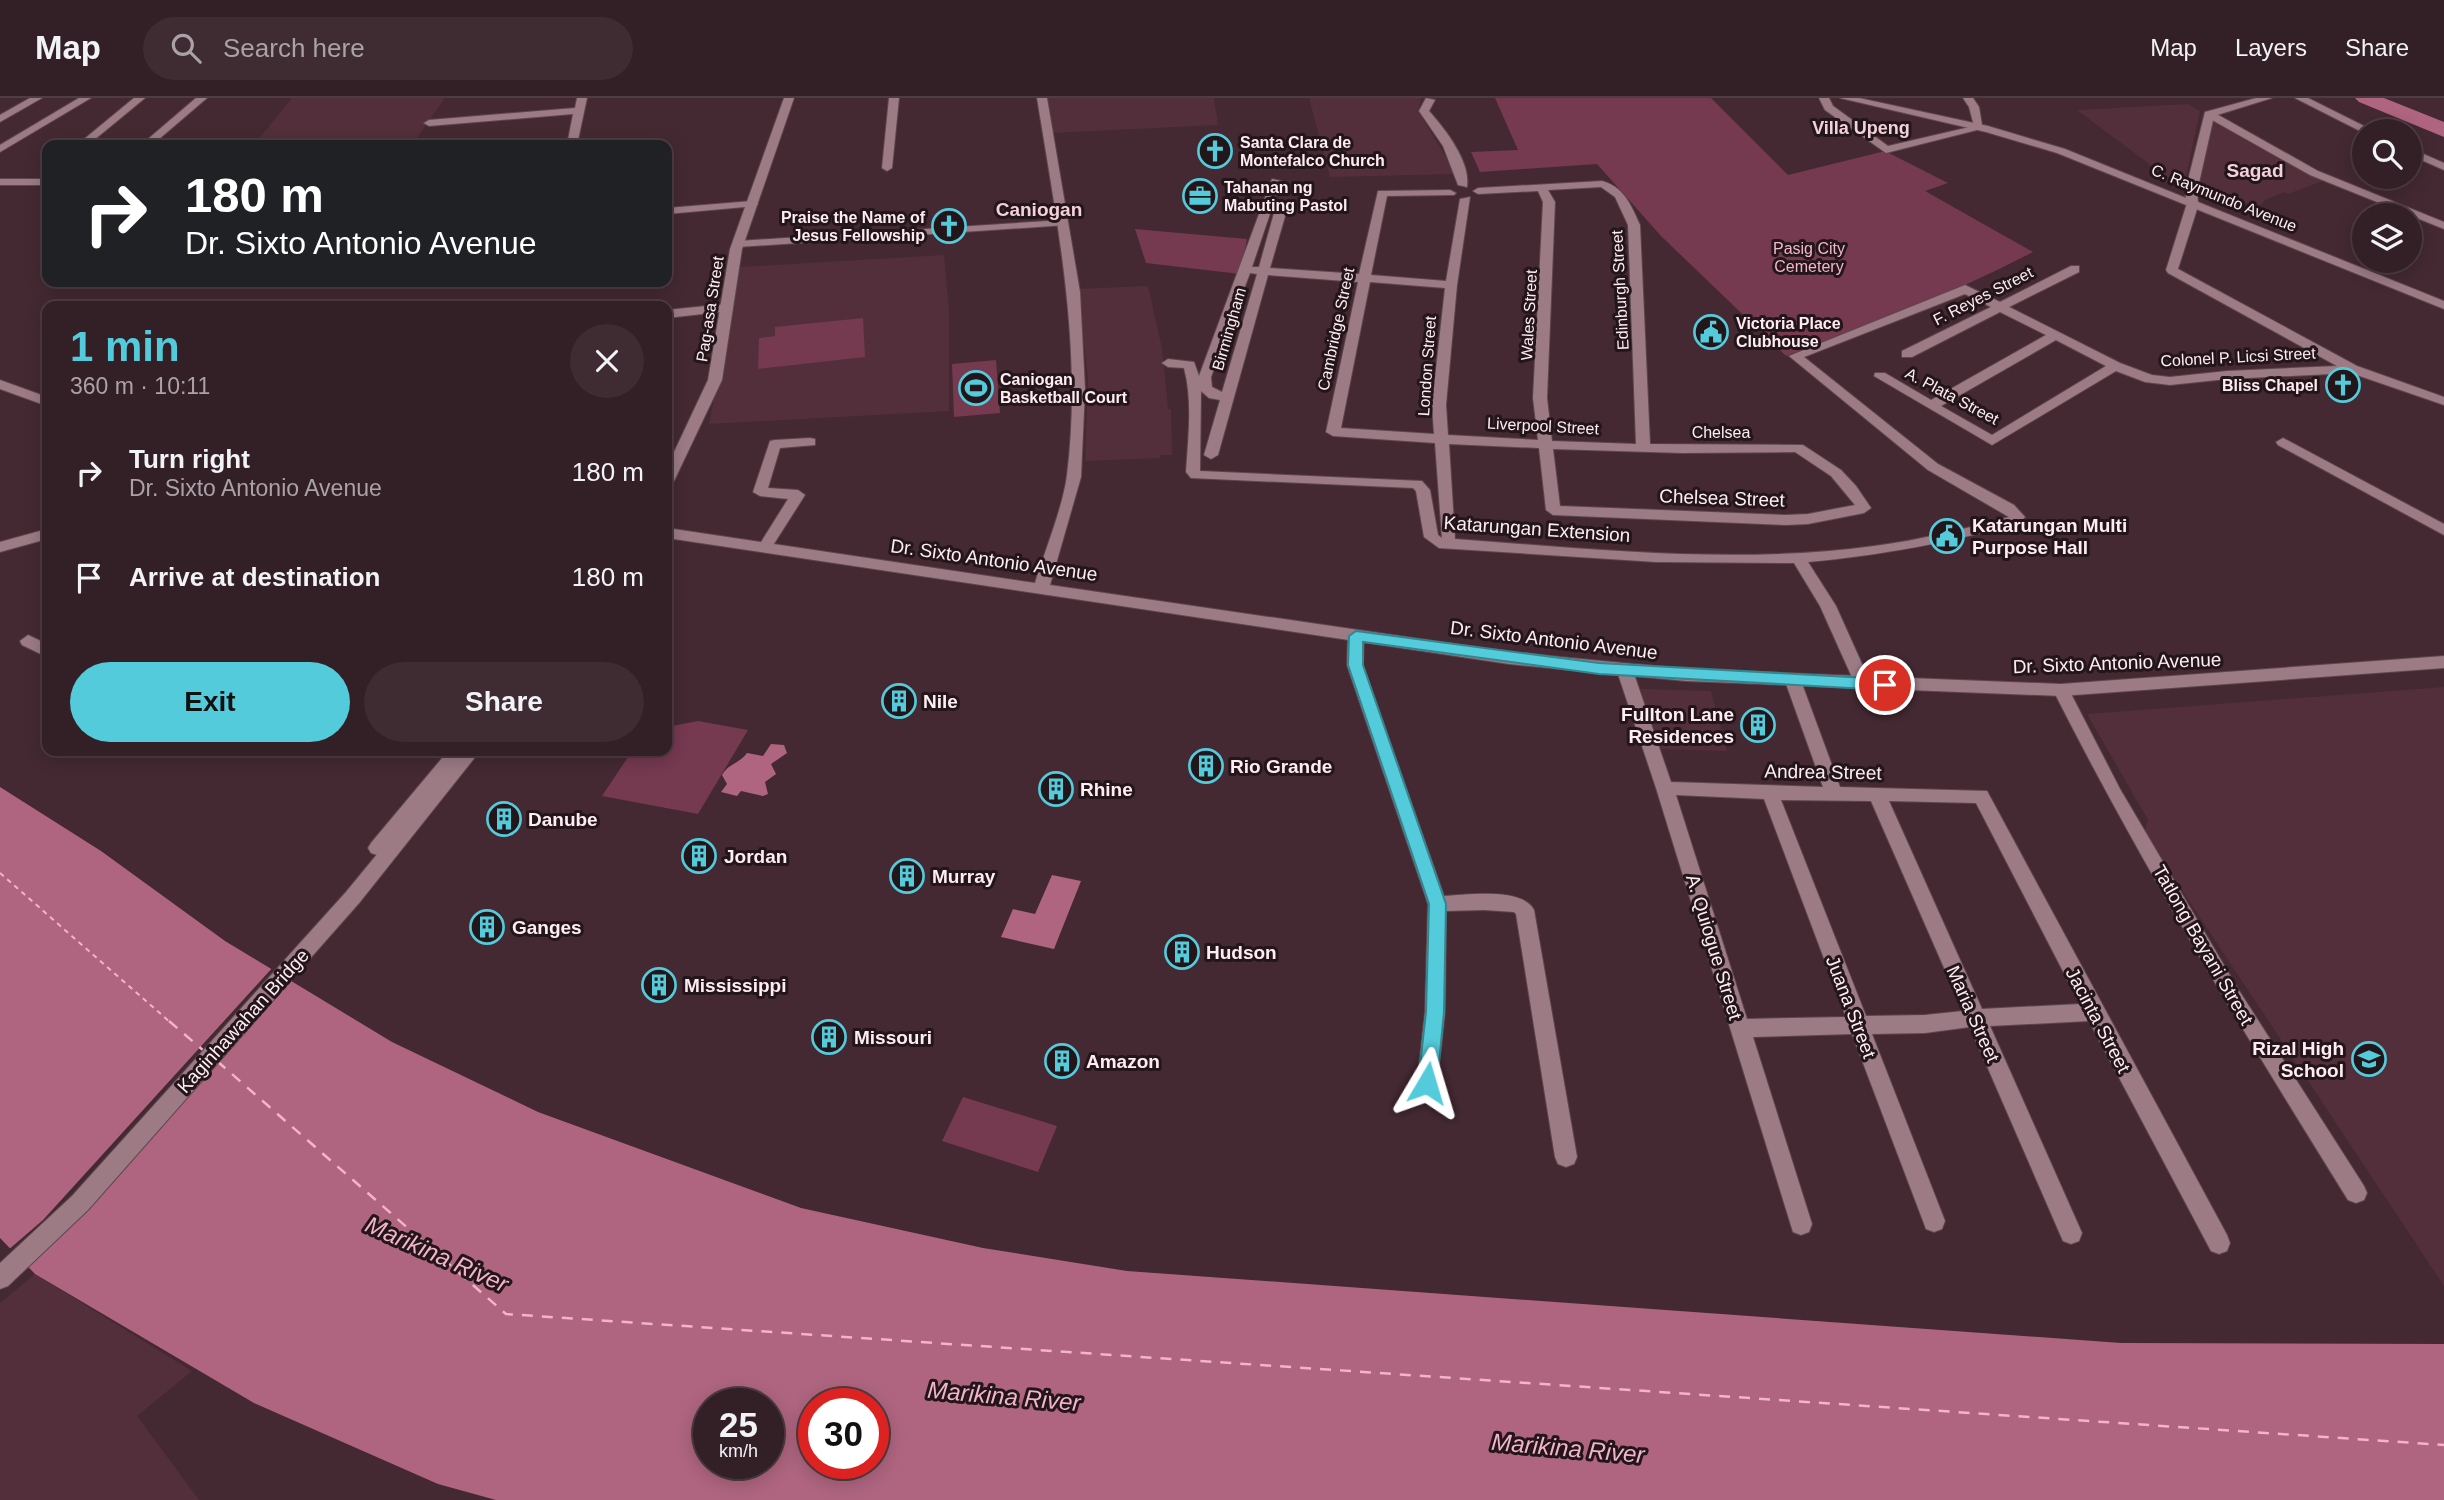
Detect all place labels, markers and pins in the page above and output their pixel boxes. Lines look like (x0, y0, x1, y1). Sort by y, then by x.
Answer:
church icon: Santa Clara de Montefalco Church (1196, 132, 1234, 170)
place label: Santa Clara de Montefalco Church (1240, 134, 1385, 169)
office icon: Tahanan ng Mabuting Pastol (1181, 177, 1219, 215)
place label: Tahanan ng Mabuting Pastol (1224, 179, 1348, 214)
church icon: Praise the Name of Jesus Fellowship (930, 207, 968, 245)
place label: Praise the Name of Jesus Fellowship (781, 209, 926, 244)
public building icon: Victoria Place Clubhouse (1692, 313, 1730, 351)
place label: Victoria Place Clubhouse (1736, 315, 1841, 350)
church icon: Bliss Chapel (2324, 366, 2362, 404)
sports icon: Caniogan Basketball Court (957, 369, 995, 407)
place label: Caniogan Basketball Court (1000, 371, 1128, 406)
place label: Bliss Chapel (2222, 377, 2318, 394)
place label: Katarungan Multi Purpose Hall (1972, 515, 2127, 558)
public building icon: Katarungan Multi Purpose Hall (1928, 517, 1966, 555)
pin (1855, 655, 1915, 715)
building icon: Nile (880, 682, 918, 720)
place label: Nile (923, 691, 958, 712)
place label: Fullton Lane Residences (1621, 704, 1734, 747)
building icon: Fullton Lane Residences (1739, 706, 1777, 744)
building icon: Rio Grande (1187, 747, 1225, 785)
place label: Rio Grande (1230, 756, 1332, 777)
building icon: Rhine (1037, 770, 1075, 808)
place label: Rhine (1080, 779, 1133, 800)
building icon: Danube (485, 800, 523, 838)
place label: Danube (528, 809, 598, 830)
building icon: Jordan (680, 837, 718, 875)
place label: Jordan (724, 846, 787, 867)
building icon: Murray (888, 857, 926, 895)
place label: Murray (932, 866, 996, 887)
building icon: Ganges (468, 908, 506, 946)
place label: Ganges (512, 917, 582, 938)
building icon: Hudson (1163, 933, 1201, 971)
place label: Hudson (1206, 942, 1277, 963)
building icon: Mississippi (640, 966, 678, 1004)
place label: Mississippi (684, 975, 786, 996)
building icon: Missouri (810, 1018, 848, 1056)
place label: Missouri (854, 1027, 932, 1048)
place label: Rizal High School (2252, 1038, 2344, 1081)
school or university icon: Rizal High School (2350, 1040, 2388, 1078)
building icon: Amazon (1043, 1042, 1081, 1080)
place label: Amazon (1086, 1051, 1160, 1072)

